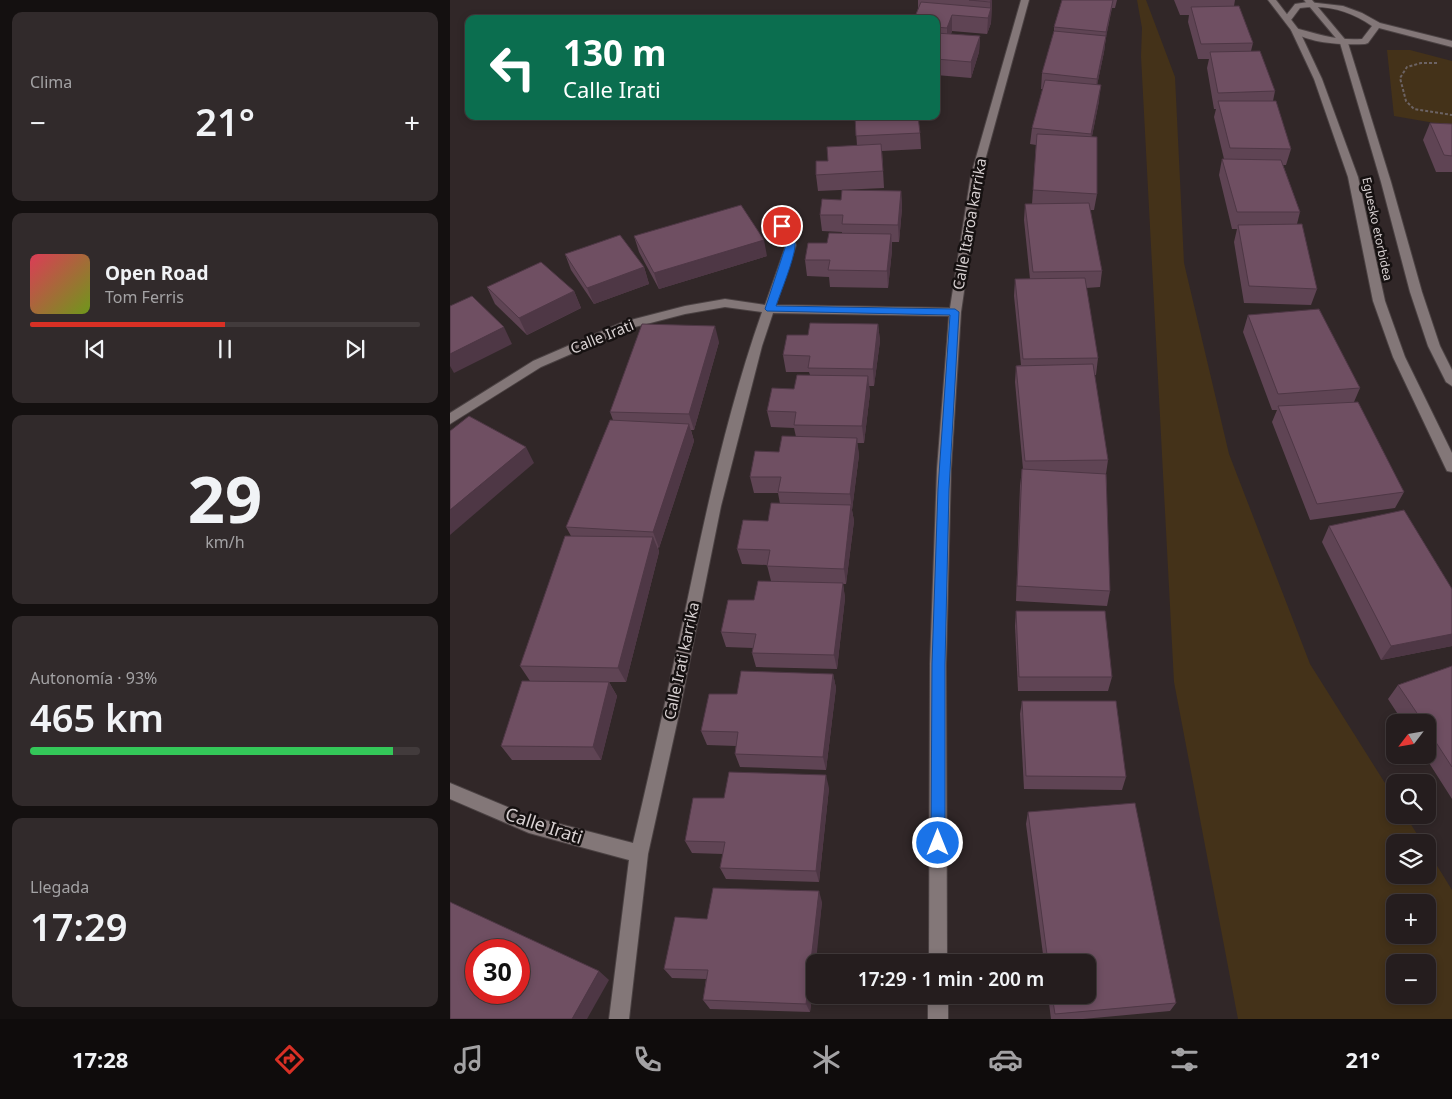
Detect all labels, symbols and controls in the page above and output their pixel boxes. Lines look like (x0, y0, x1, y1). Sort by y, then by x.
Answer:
text: 130 m (563, 29, 666, 76)
icon: left (480, 35, 545, 100)
text: Clima (30, 71, 72, 93)
text: Calle Irati (563, 74, 661, 104)
text: 21° (195, 95, 255, 147)
text: − (30, 103, 46, 141)
text: + (404, 103, 420, 141)
street label: Calle Itaroa karrika (948, 156, 990, 291)
street label: Eguesko etorbidea (1358, 176, 1397, 282)
pin (761, 205, 803, 247)
icon: arrive (768, 212, 796, 240)
text: Open Road (105, 260, 208, 286)
text: Tom Ferris (105, 286, 184, 308)
street label: Calle Irati (567, 314, 636, 358)
icon: previous (81, 335, 109, 363)
icon: pause (211, 335, 239, 363)
icon: next (341, 335, 369, 363)
text: 29 (188, 454, 262, 542)
text: km/h (205, 531, 245, 553)
street label: Calle Irati karrika (659, 600, 703, 721)
text: Autonomía · 93% (30, 667, 157, 689)
text: 465 km (30, 691, 164, 743)
north arrow (1386, 714, 1436, 764)
map controls (1386, 714, 1436, 1004)
button: search (1386, 774, 1436, 824)
street label: Calle Irati (503, 801, 586, 849)
position arrow (911, 816, 963, 868)
button: layers (1386, 834, 1436, 884)
text: Llegada (30, 876, 89, 898)
button: + (1386, 894, 1436, 944)
text: 17:29 (30, 900, 127, 952)
speed limit sign: 30 (465, 939, 530, 1004)
button: − (1386, 954, 1436, 1004)
text: 17:29 · 1 min · 200 m (858, 966, 1044, 992)
icon: directions (272, 1042, 307, 1077)
icon: music (451, 1042, 486, 1077)
icon: phone (630, 1042, 665, 1077)
icon: climate (809, 1042, 844, 1077)
icon: car (988, 1042, 1023, 1077)
icon: filters (1167, 1042, 1202, 1077)
text: 17:28 (72, 1044, 128, 1074)
text: 21° (1345, 1044, 1380, 1074)

